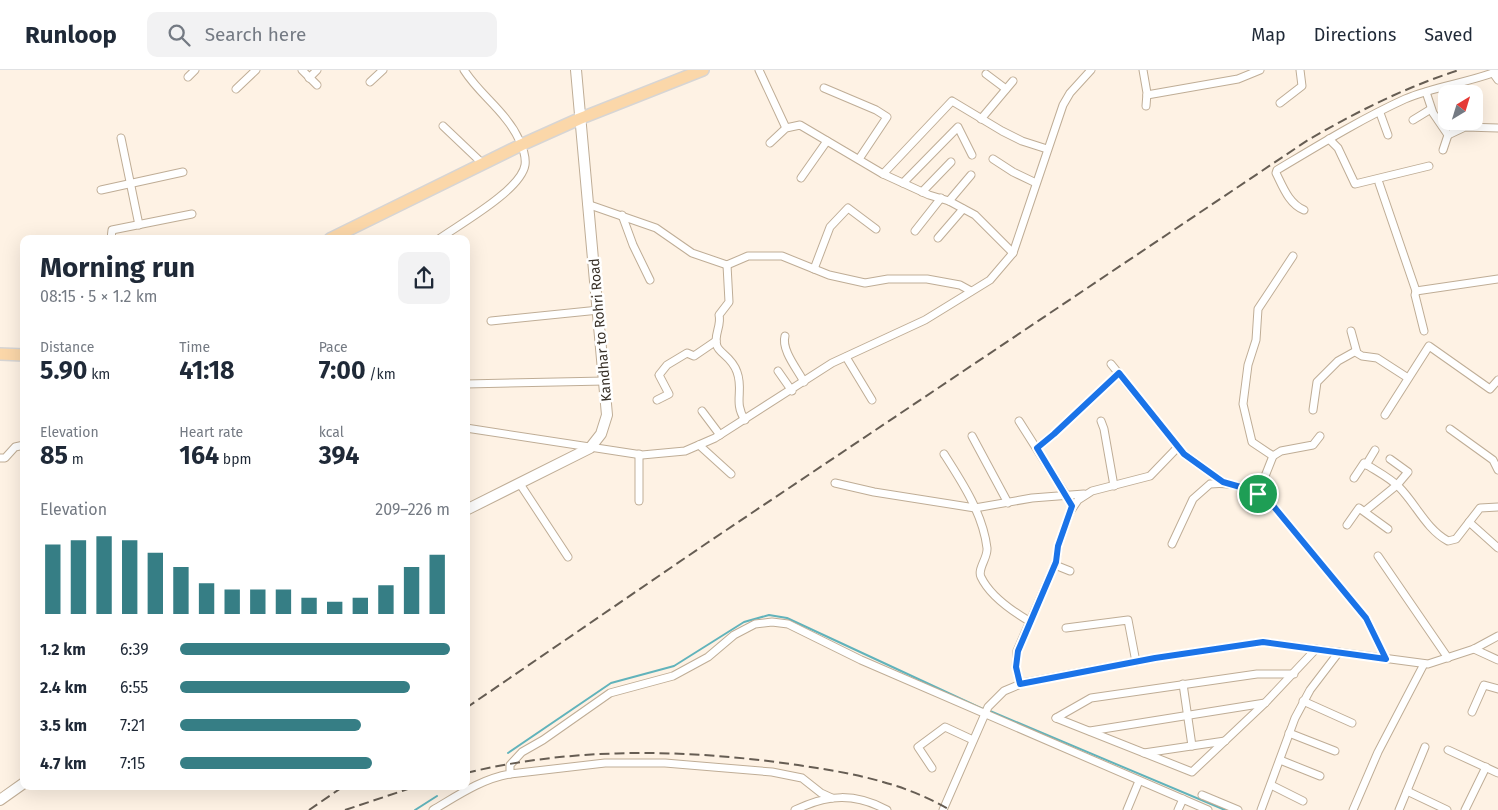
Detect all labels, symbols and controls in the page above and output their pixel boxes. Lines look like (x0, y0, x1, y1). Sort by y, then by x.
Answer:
search box (147, 12, 497, 57)
text: Runloop (25, 21, 117, 49)
icon: search (165, 21, 193, 49)
text: Search here (205, 23, 306, 46)
text: Map (1251, 24, 1286, 46)
text: Directions (1314, 24, 1396, 46)
text: Saved (1424, 24, 1473, 46)
north arrow (1438, 85, 1482, 130)
map controls (1438, 85, 1483, 130)
text: Morning run (40, 251, 195, 284)
button: share (398, 252, 450, 304)
street label: Kandhar to Rohri Road (586, 257, 615, 402)
text: 08:15 · 5 × 1.2 km (40, 287, 158, 306)
text: Distance (40, 339, 94, 356)
text: Time (179, 339, 210, 356)
text: Pace (319, 339, 348, 356)
text: 5.90 (40, 356, 87, 386)
text: 41:18 (179, 356, 235, 386)
text: 7:00 (319, 356, 366, 386)
text: km (87, 366, 110, 383)
text: /km (366, 366, 396, 383)
text: Elevation (40, 424, 99, 441)
text: Heart rate (179, 424, 243, 441)
text: kcal (319, 424, 344, 441)
text: 85 (40, 441, 68, 471)
text: 164 (179, 441, 219, 471)
text: 394 (319, 441, 359, 471)
text: m (68, 451, 84, 468)
text: bpm (219, 451, 252, 468)
pin (1237, 473, 1279, 515)
icon: arrive (1244, 480, 1272, 508)
text: Elevation (40, 500, 107, 519)
text: 209–226 m (375, 500, 450, 519)
text: 1.2 km (40, 640, 86, 659)
text: 6:39 (120, 640, 149, 659)
text: 2.4 km (40, 678, 87, 697)
text: 6:55 (120, 678, 148, 697)
text: 3.5 km (40, 716, 87, 735)
text: 7:21 (120, 716, 145, 735)
text: 4.7 km (40, 754, 87, 773)
text: 7:15 (120, 754, 145, 773)

